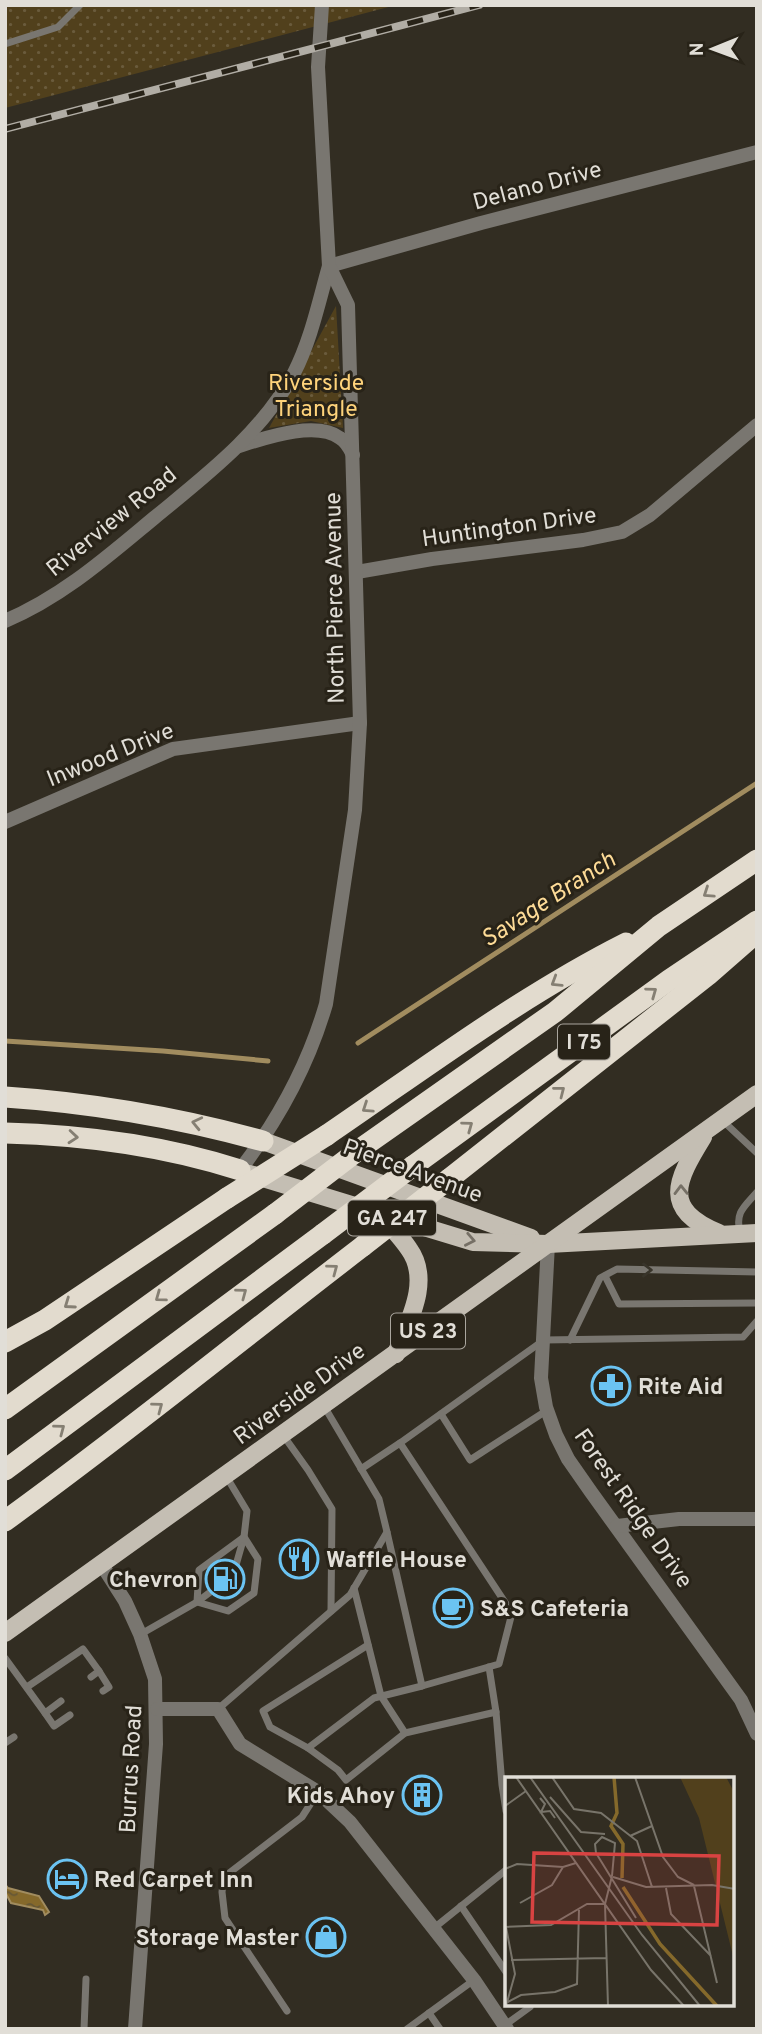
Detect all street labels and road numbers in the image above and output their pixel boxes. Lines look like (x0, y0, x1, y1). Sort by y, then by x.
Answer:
street label: Delano Drive (470, 156, 605, 219)
street label: Riverview Road (42, 462, 184, 584)
street label: North Pierce Avenue (320, 492, 353, 704)
street label: Huntington Drive (420, 502, 599, 555)
street label: Inwood Drive (43, 718, 179, 795)
road number: I 75 (558, 1024, 610, 1060)
street label: Pierce Avenue (338, 1134, 486, 1211)
road number: GA 247 (348, 1200, 436, 1236)
road number: US 23 (391, 1314, 465, 1348)
street label: Riverside Drive (229, 1337, 372, 1453)
street label: Forest Ridge Drive (566, 1424, 698, 1595)
street label: Burrus Road (115, 1704, 150, 1834)

